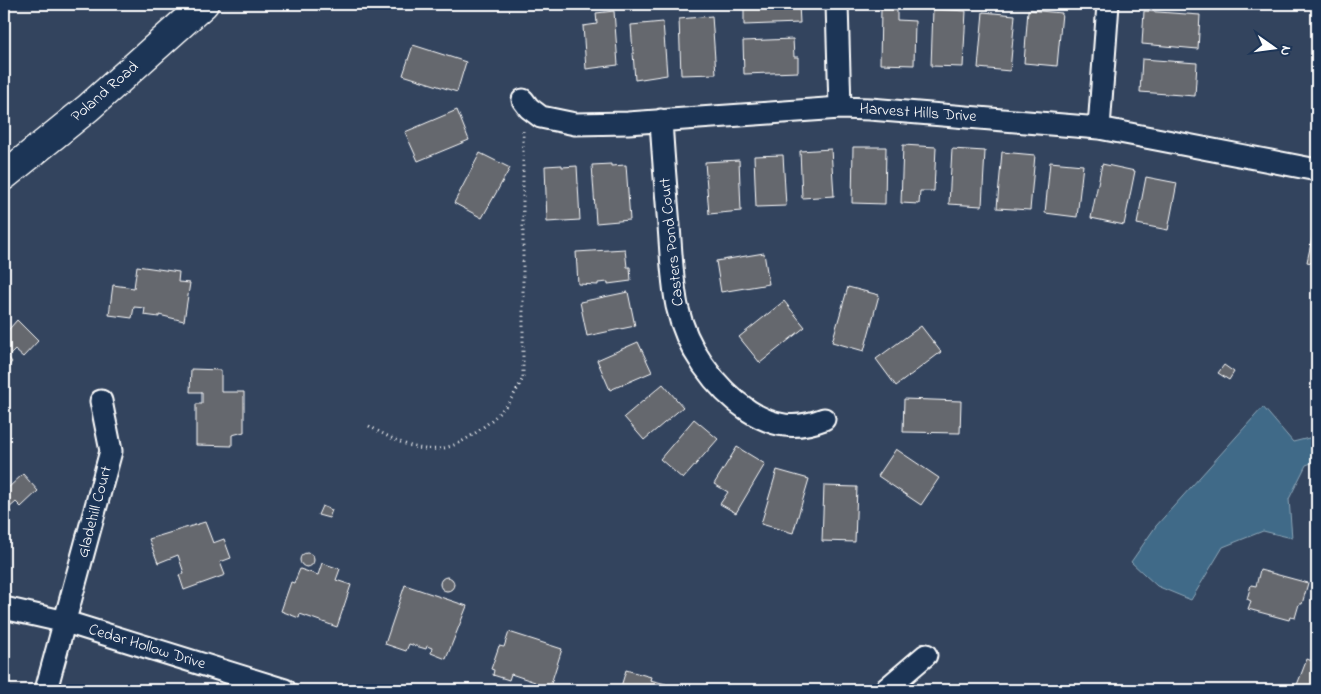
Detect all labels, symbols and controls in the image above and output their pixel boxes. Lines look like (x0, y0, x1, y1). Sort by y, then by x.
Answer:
north arrow (1248, 22, 1298, 72)
text: N (1274, 44, 1296, 58)
street label: Poland Road (66, 56, 144, 128)
street label: Harvest Hills Drive (859, 97, 978, 129)
street label: Casters Pond Court (653, 176, 691, 308)
street label: Gladehill Court (71, 463, 119, 560)
street label: Cedar Hollow Drive (86, 618, 209, 676)

